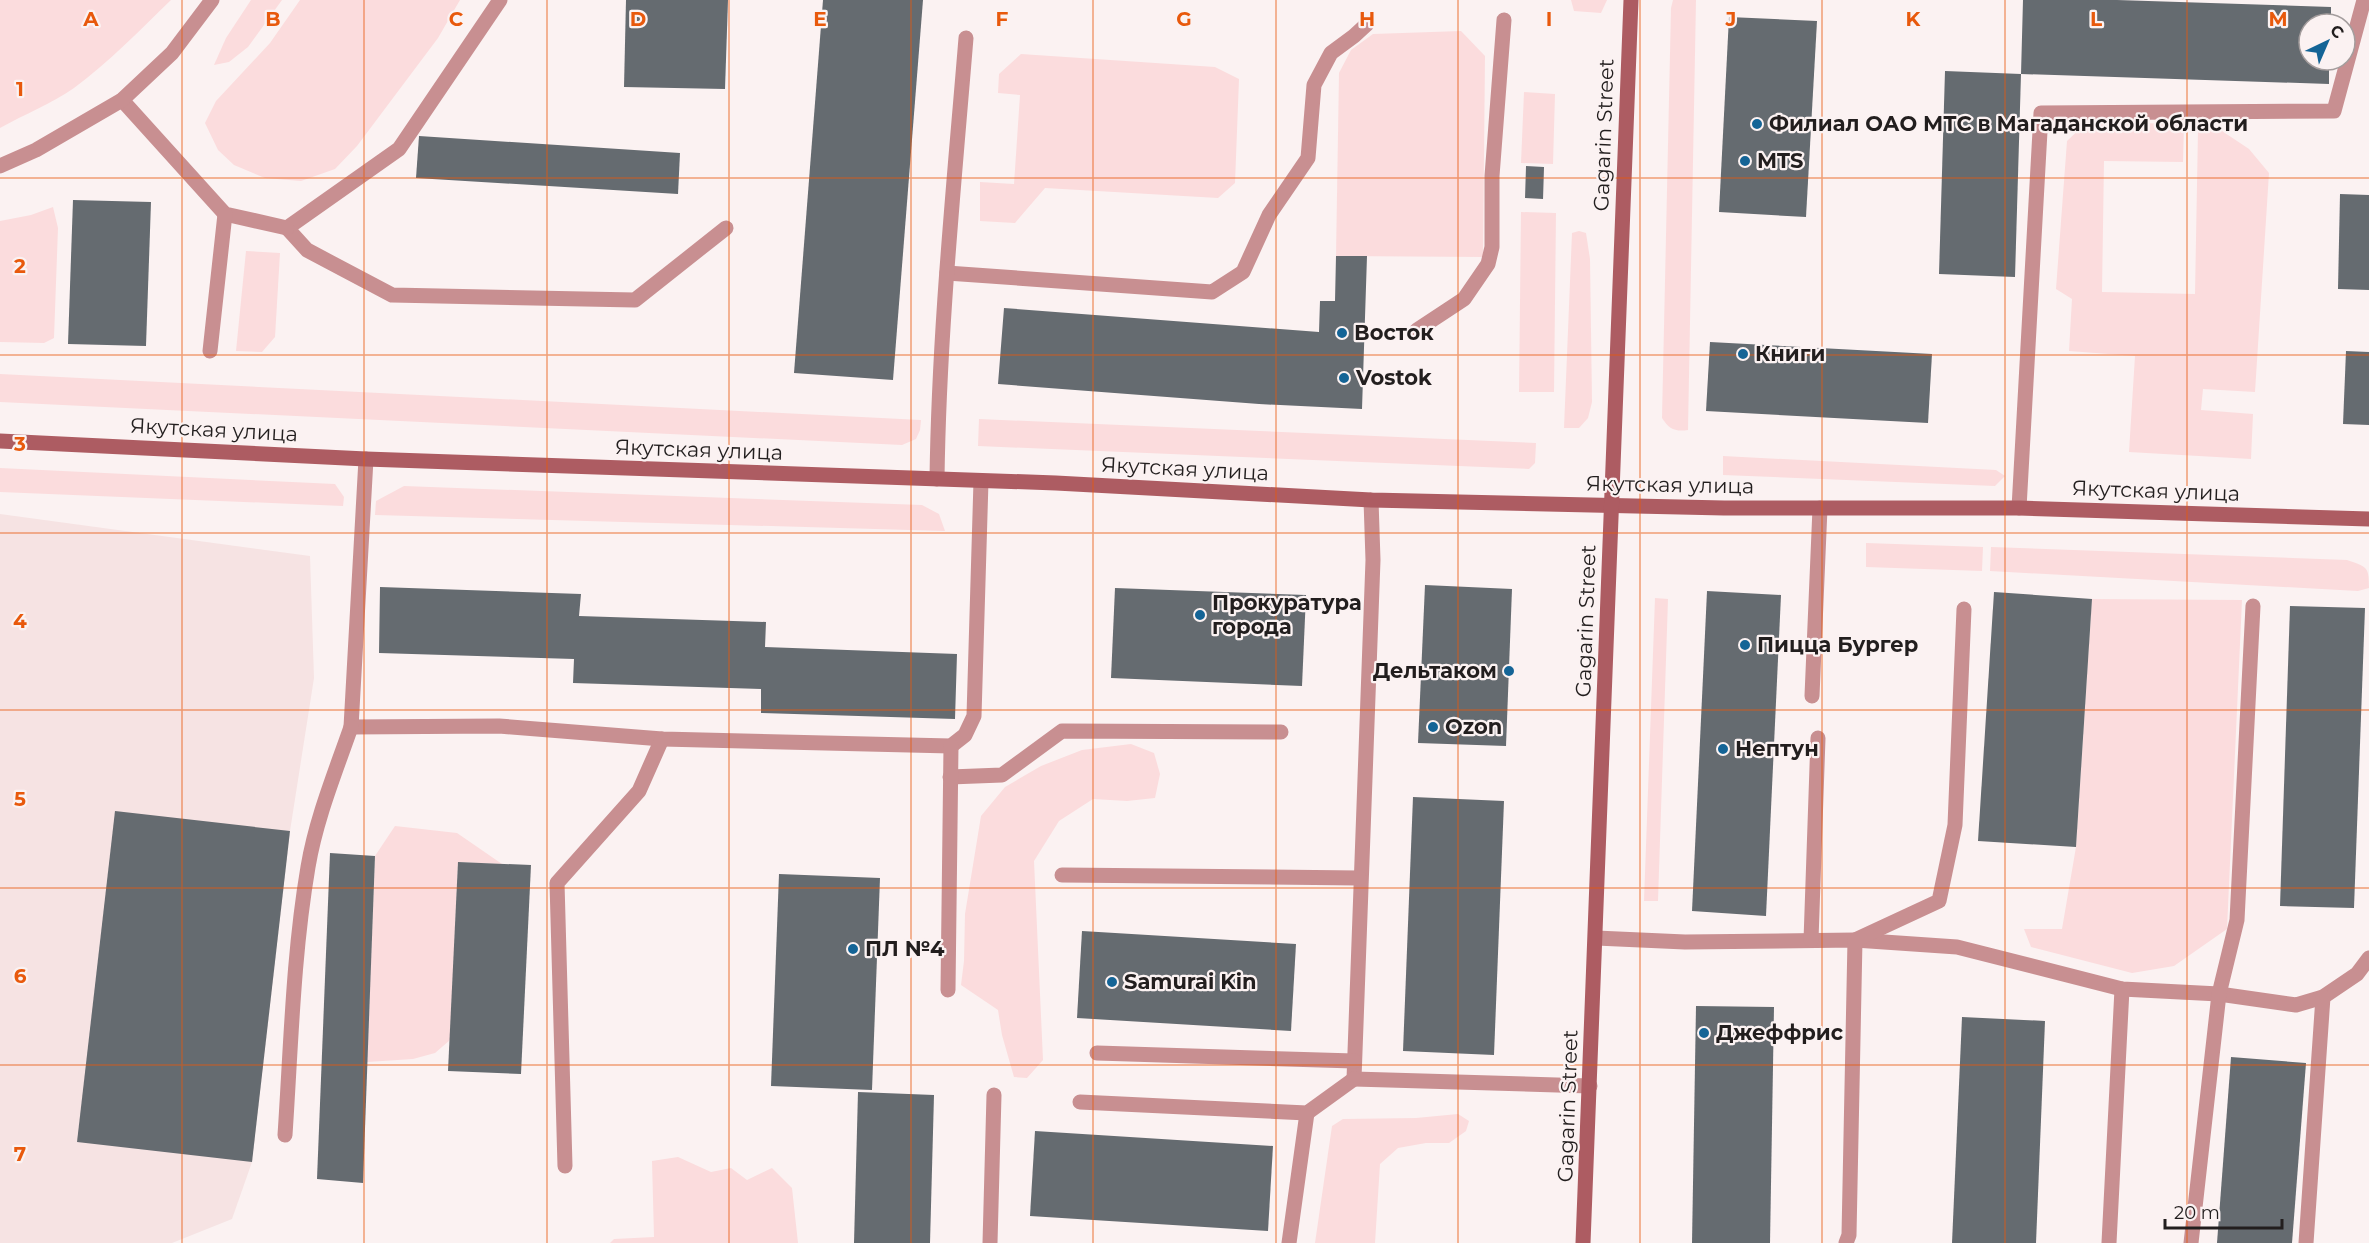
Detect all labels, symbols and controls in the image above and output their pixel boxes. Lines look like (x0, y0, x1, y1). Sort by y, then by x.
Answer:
text: A (82, 7, 99, 31)
text: B (265, 7, 281, 31)
text: C (449, 7, 464, 31)
text: D (630, 7, 646, 31)
text: E (813, 7, 827, 31)
text: F (996, 7, 1009, 31)
text: G (1176, 7, 1192, 31)
text: H (1359, 7, 1375, 31)
text: I (1546, 7, 1552, 31)
text: J (1725, 7, 1736, 31)
text: K (1906, 7, 1922, 31)
text: L (2090, 7, 2102, 31)
text: M (2268, 7, 2288, 31)
north arrow (2297, 12, 2357, 72)
text: С (2326, 21, 2348, 43)
street label: Gagarin Street (1588, 58, 1619, 212)
text: 1 (16, 77, 24, 101)
place label: Филиал ОАО МТС в Магаданской области (1769, 111, 2248, 136)
marker: Филиал ОАО МТС в Магаданской области (1750, 117, 1764, 131)
place label: MTS (1757, 148, 1803, 173)
marker: MTS (1738, 154, 1752, 168)
text: 2 (14, 254, 26, 278)
place label: Восток (1354, 320, 1434, 345)
marker: Восток (1335, 326, 1349, 340)
place label: Книги (1755, 341, 1825, 366)
marker: Книги (1736, 347, 1750, 361)
place label: Vostok (1355, 365, 1432, 390)
marker: Vostok (1337, 371, 1351, 385)
street label: Якутская улица (129, 413, 299, 446)
text: 3 (13, 432, 26, 456)
street label: Якутская улица (615, 434, 783, 465)
street label: Якутская улица (1100, 452, 1270, 485)
street label: Якутская улица (1586, 471, 1754, 498)
street label: Якутская улица (2072, 475, 2240, 506)
street label: Gagarin Street (1570, 544, 1601, 698)
place label: Прокуратура города (1212, 590, 1362, 639)
marker: Прокуратура города (1193, 608, 1207, 622)
text: 4 (13, 609, 27, 633)
place label: Пицца Бургер (1757, 632, 1918, 657)
marker: Пицца Бургер (1738, 638, 1752, 652)
place label: Дельтаком (1373, 658, 1497, 683)
marker: Дельтаком (1502, 664, 1516, 678)
place label: Ozon (1445, 714, 1502, 739)
marker: Ozon (1426, 720, 1440, 734)
place label: Нептун (1735, 736, 1819, 761)
marker: Нептун (1716, 742, 1730, 756)
text: 5 (14, 787, 26, 811)
place label: ПЛ №4 (865, 936, 945, 961)
marker: ПЛ №4 (846, 942, 860, 956)
text: 6 (14, 964, 27, 988)
place label: Samurai Kin (1124, 969, 1257, 994)
marker: Samurai Kin (1105, 975, 1119, 989)
place label: Джеффрис (1716, 1020, 1844, 1045)
marker: Джеффрис (1697, 1026, 1711, 1040)
street label: Gagarin Street (1552, 1029, 1583, 1183)
text: 7 (14, 1142, 26, 1166)
scale bar (2165, 1192, 2282, 1230)
text: 20 m (2174, 1202, 2220, 1224)

